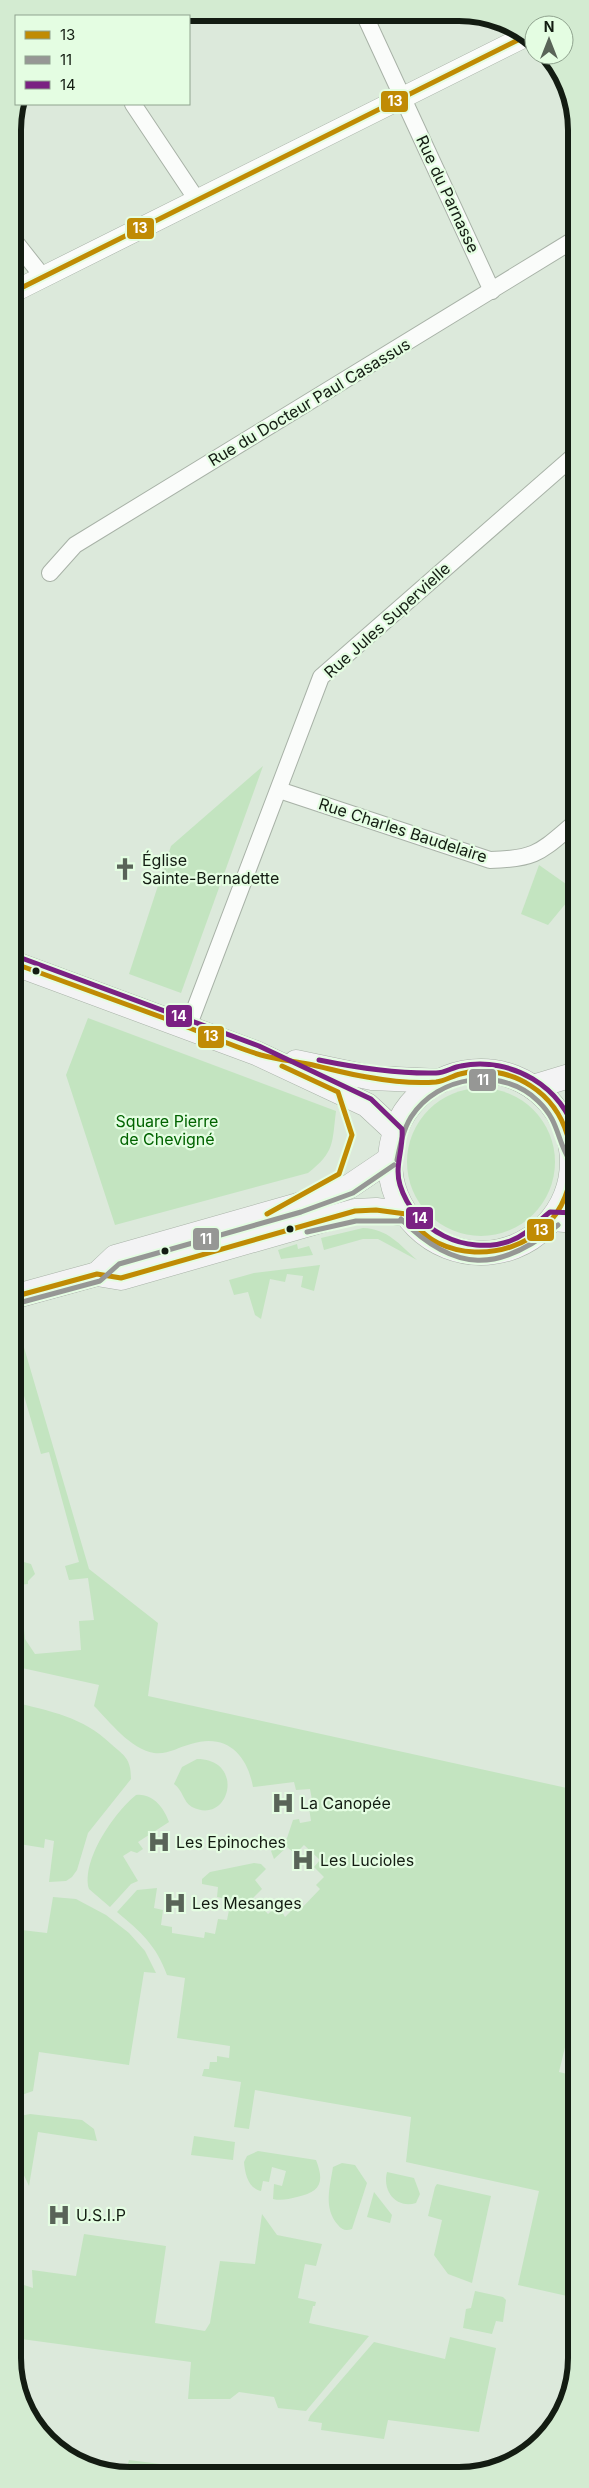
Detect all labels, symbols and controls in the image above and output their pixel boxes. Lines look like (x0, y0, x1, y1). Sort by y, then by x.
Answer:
legend (15, 15, 190, 105)
north arrow (524, 15, 574, 65)
text: N (544, 18, 554, 35)
text: 13 (60, 25, 75, 44)
text: 11 (60, 50, 72, 69)
text: 14 (60, 75, 76, 94)
line badge: 13 (380, 90, 409, 113)
text: 13 (387, 92, 403, 109)
street label: Rue du Parnasse (412, 132, 484, 256)
line badge: 13 (126, 217, 155, 240)
text: 13 (132, 219, 148, 236)
street label: Rue du Docteur Paul Casassus (204, 334, 414, 470)
street label: Rue Jules Supervielle (320, 558, 454, 682)
street label: Rue Charles Baudelaire (316, 793, 490, 867)
place label: Église Sainte-Bernadette (142, 850, 279, 888)
church icon: Église Sainte-Bernadette (112, 856, 138, 882)
unlabelled marker (31, 966, 41, 976)
line badge: 14 (165, 1004, 193, 1028)
text: 14 (171, 1007, 187, 1024)
line badge: 13 (197, 1025, 225, 1049)
text: 13 (203, 1027, 219, 1044)
line badge: 11 (468, 1068, 497, 1092)
text: 11 (477, 1071, 489, 1088)
park label: Square Pierre de Chevigné (116, 1111, 218, 1149)
line badge: 14 (405, 1206, 434, 1230)
text: 14 (412, 1209, 428, 1226)
line badge: 13 (526, 1218, 555, 1242)
text: 13 (533, 1221, 549, 1238)
unlabelled marker (285, 1224, 295, 1234)
line badge: 11 (192, 1227, 220, 1251)
text: 11 (200, 1230, 212, 1247)
unlabelled marker (160, 1246, 170, 1256)
hospital icon: La Canopée (270, 1790, 296, 1816)
place label: La Canopée (300, 1793, 391, 1813)
hospital icon: Les Epinoches (146, 1829, 172, 1855)
place label: Les Epinoches (176, 1832, 286, 1852)
hospital icon: Les Lucioles (290, 1847, 316, 1873)
place label: Les Lucioles (320, 1850, 414, 1870)
hospital icon: Les Mesanges (162, 1890, 188, 1916)
place label: Les Mesanges (192, 1893, 302, 1913)
hospital icon: U.S.I.P (46, 2202, 72, 2228)
place label: U.S.I.P (76, 2205, 126, 2225)

